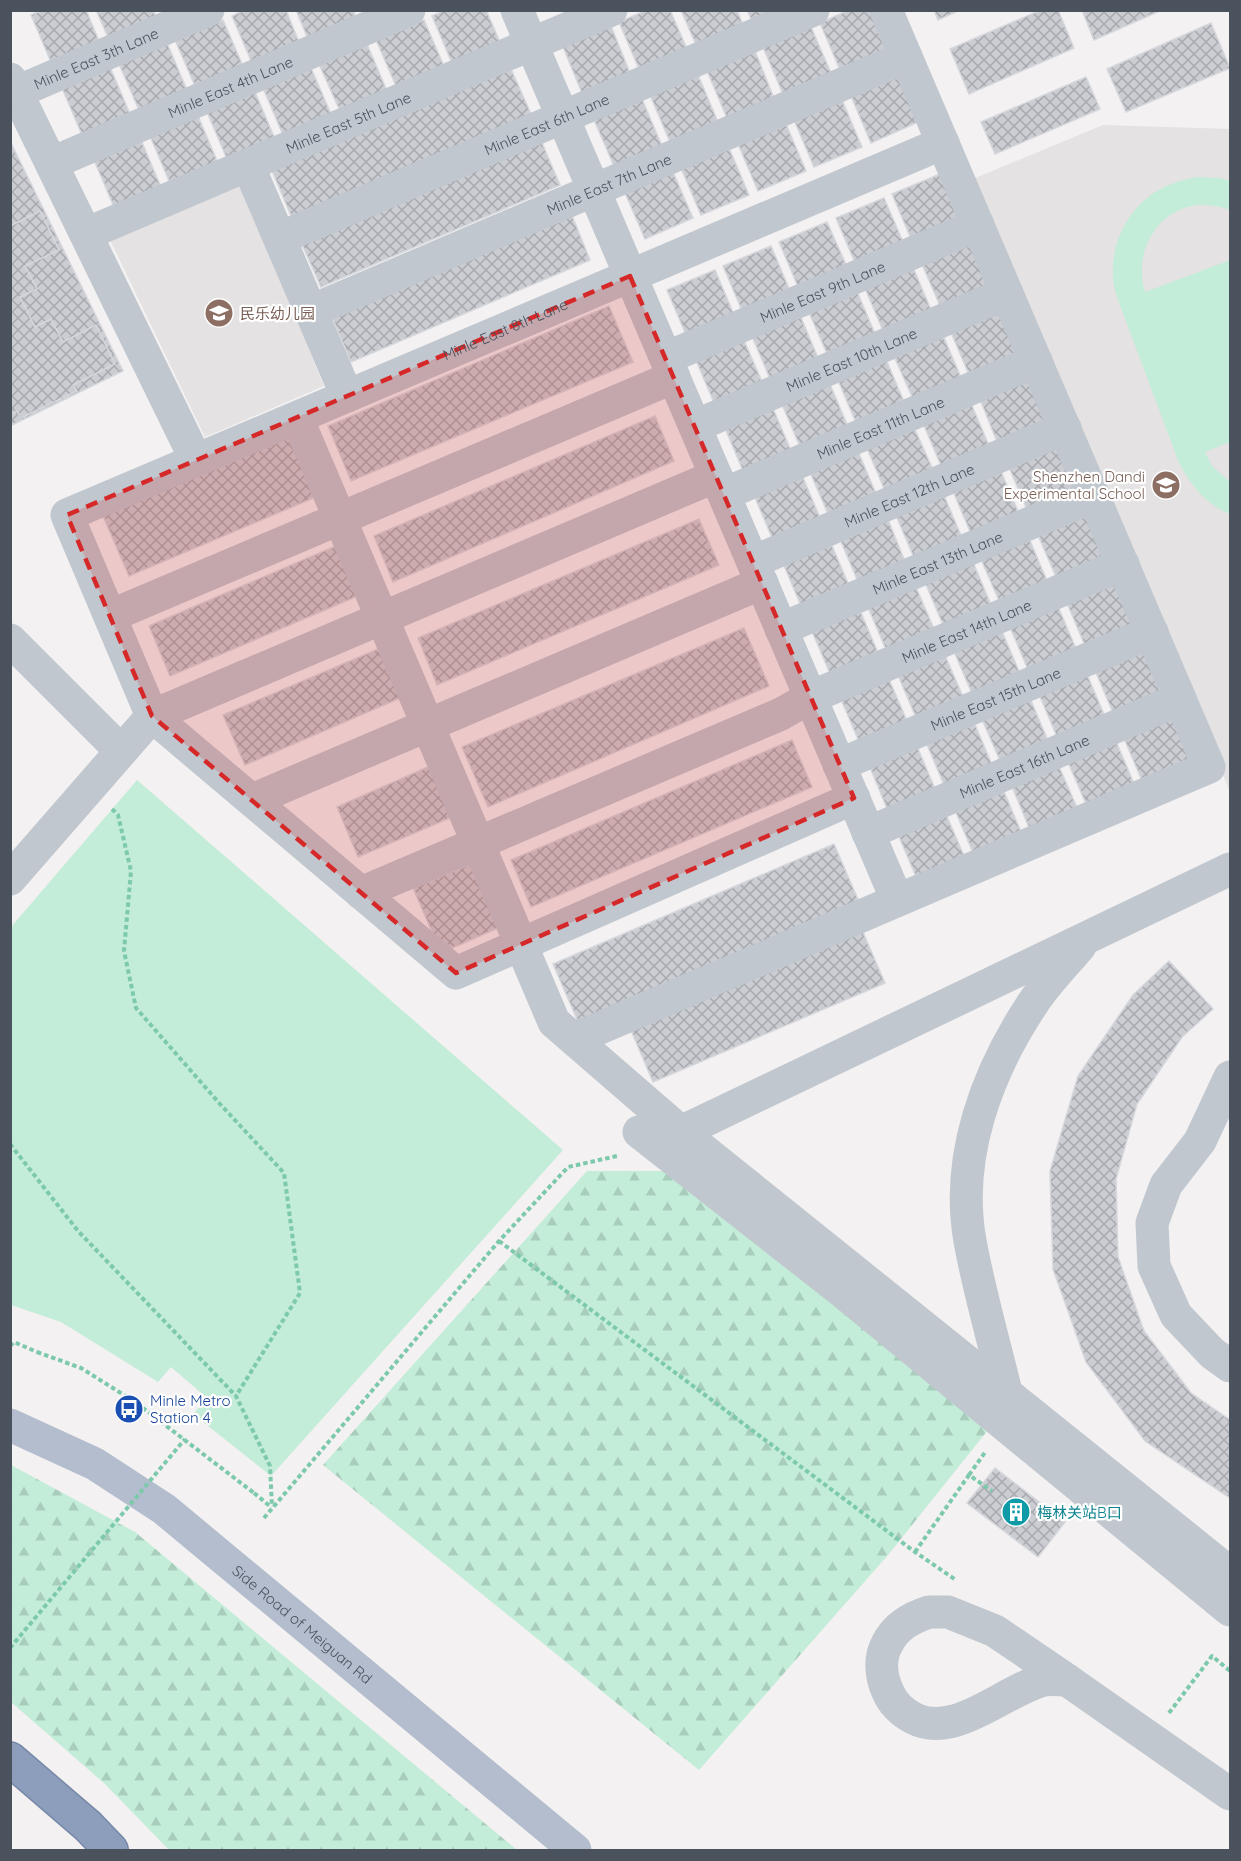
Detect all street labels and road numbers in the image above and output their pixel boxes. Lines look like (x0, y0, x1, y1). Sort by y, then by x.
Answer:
street label: Minle East 3th Lane (31, 23, 161, 93)
street label: Minle East 4th Lane (165, 51, 296, 122)
street label: Minle East 5th Lane (283, 87, 414, 157)
street label: Minle East 6th Lane (481, 89, 612, 159)
street label: Minle East 7th Lane (544, 149, 674, 219)
street label: Minle East 9th Lane (757, 256, 888, 326)
street label: Minle East 8th Lane (440, 294, 571, 364)
street label: Minle East 10th Lane (783, 323, 920, 396)
street label: Minle East 11th Lane (814, 392, 947, 463)
street label: Minle East 12th Lane (841, 459, 977, 531)
street label: Minle East 13th Lane (870, 526, 1005, 599)
street label: Minle East 14th Lane (899, 595, 1034, 667)
street label: Minle East 15th Lane (927, 662, 1064, 735)
street label: Minle East 16th Lane (956, 730, 1092, 802)
street label: Side Road of Meiguan Rd (229, 1560, 376, 1688)

